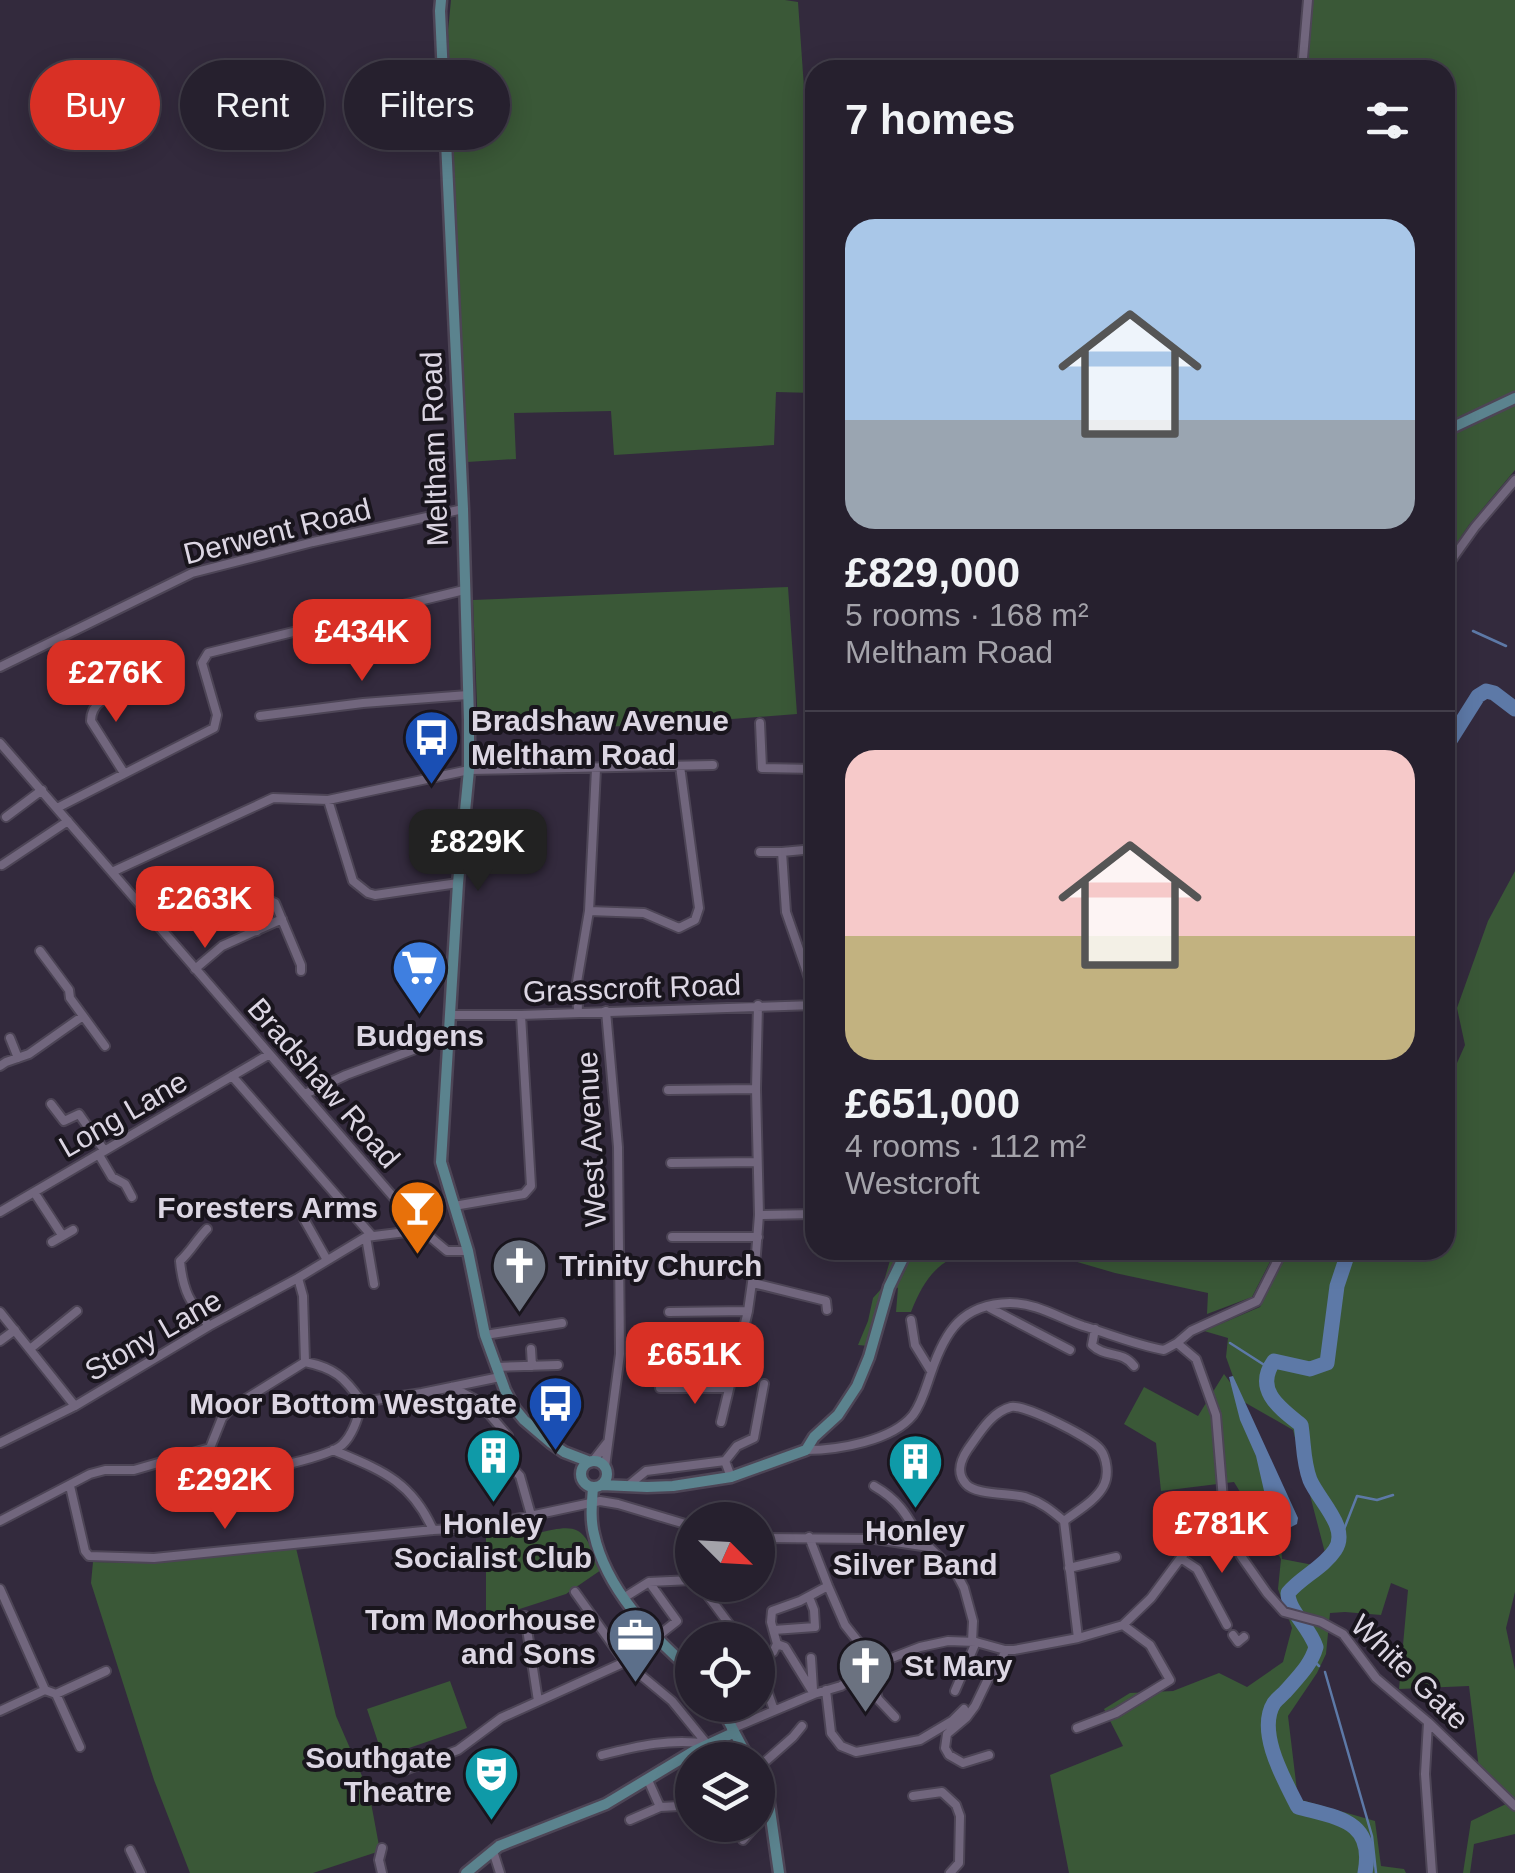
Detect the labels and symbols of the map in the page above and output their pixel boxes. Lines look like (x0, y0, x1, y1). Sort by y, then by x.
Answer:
street label: Meltham Road (414, 351, 454, 547)
street label: Derwent Road (180, 492, 374, 570)
pin: £434K (292, 599, 432, 684)
pin: £276K (46, 640, 186, 725)
place label: Bradshaw Avenue Meltham Road (471, 704, 729, 771)
bus stop icon: Bradshaw Avenue Meltham Road (402, 707, 462, 786)
pin: £829K (408, 809, 548, 894)
pin: £263K (135, 866, 275, 951)
supermarket icon: Budgens (390, 937, 450, 1016)
street label: Grasscroft Road (522, 968, 742, 1008)
street label: Bradshaw Road (242, 992, 406, 1174)
place label: Budgens (356, 1019, 484, 1052)
street label: West Avenue (570, 1050, 612, 1228)
street label: Long Lane (53, 1064, 193, 1164)
bar icon: Foresters Arms (387, 1177, 447, 1256)
place label: Foresters Arms (157, 1191, 378, 1224)
church icon: Trinity Church (490, 1235, 550, 1314)
place label: Trinity Church (559, 1249, 762, 1282)
street label: Stony Lane (79, 1283, 227, 1387)
pin: £651K (625, 1322, 765, 1407)
bus stop icon: Moor Bottom Westgate (526, 1373, 586, 1452)
place label: Moor Bottom Westgate (189, 1387, 517, 1420)
building icon: Honley Socialist Club (463, 1425, 523, 1504)
building icon: Honley Silver Band (885, 1432, 945, 1511)
pin: £292K (155, 1447, 295, 1532)
pin: £781K (1152, 1491, 1292, 1576)
north arrow (675, 1502, 775, 1602)
place label: Honley Socialist Club (394, 1507, 592, 1574)
place label: Honley Silver Band (832, 1514, 998, 1581)
place label: Tom Moorhouse and Sons (365, 1603, 596, 1670)
office icon: Tom Moorhouse and Sons (605, 1606, 665, 1685)
street label: White Gate (1345, 1608, 1475, 1736)
church icon: St Mary (835, 1635, 895, 1714)
place label: St Mary (904, 1649, 1013, 1682)
place label: Southgate Theatre (305, 1741, 452, 1808)
theatre icon: Southgate Theatre (461, 1744, 521, 1823)

